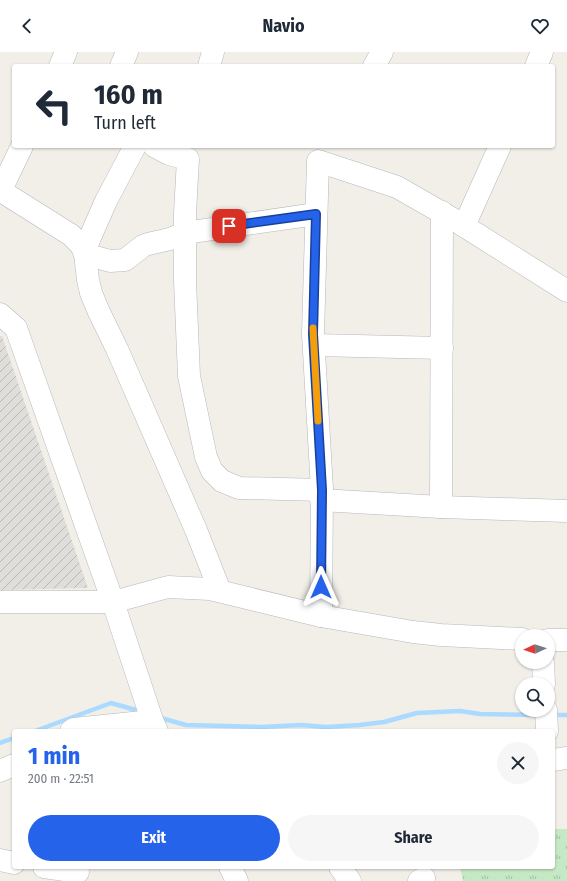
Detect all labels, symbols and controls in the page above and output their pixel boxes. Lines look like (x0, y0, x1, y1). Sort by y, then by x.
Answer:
icon: back (16, 15, 38, 37)
text: Navio (262, 15, 305, 37)
icon: heart (529, 15, 551, 37)
text: 160 m (94, 78, 163, 111)
icon: left (28, 80, 80, 132)
text: Turn left (94, 112, 156, 134)
pin (212, 209, 246, 243)
icon: arrive (218, 215, 240, 237)
position arrow (300, 566, 342, 608)
north arrow (515, 629, 555, 669)
map controls (515, 629, 555, 717)
button: search (515, 677, 555, 717)
text: 1 min (28, 742, 80, 770)
button: close (497, 742, 539, 784)
text: 200 m · 22:51 (28, 771, 94, 786)
button: Exit (28, 815, 280, 861)
button: Share (288, 815, 539, 861)

